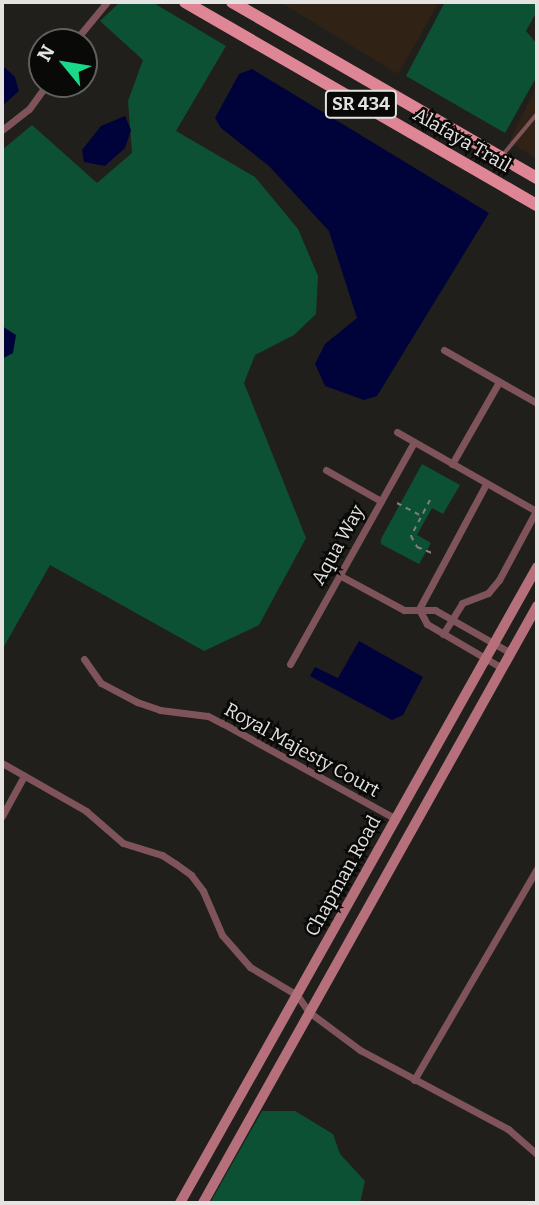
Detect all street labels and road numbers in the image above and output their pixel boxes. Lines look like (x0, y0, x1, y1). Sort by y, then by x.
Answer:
road number: SR 434 (324, 90, 398, 119)
street label: Alafaya Trail (409, 103, 515, 177)
street label: Aqua Way (307, 501, 369, 589)
street label: Royal Majesty Court (220, 698, 384, 802)
street label: Chapman Road (300, 812, 386, 940)

